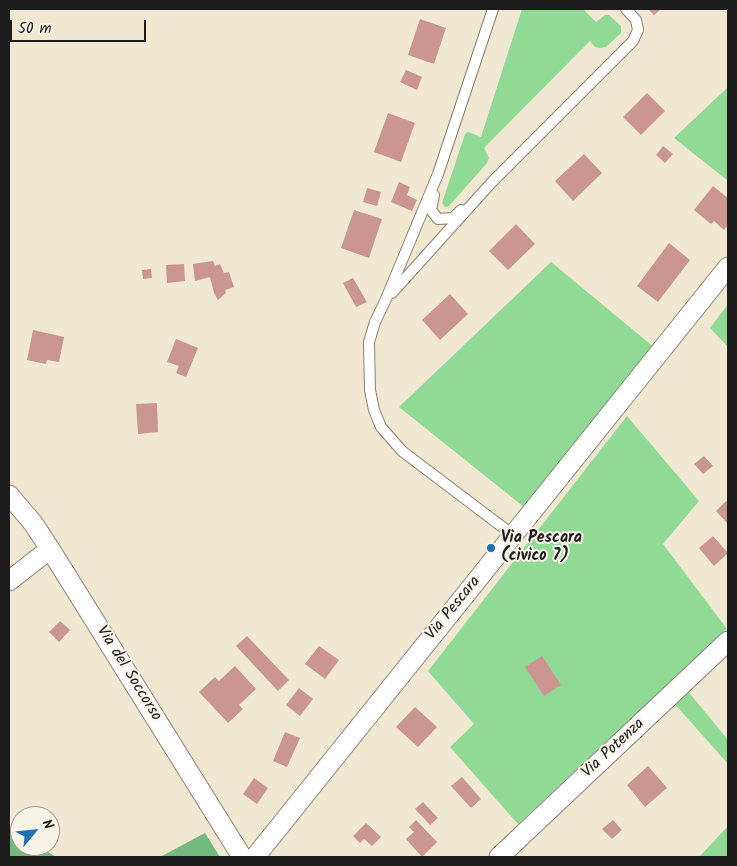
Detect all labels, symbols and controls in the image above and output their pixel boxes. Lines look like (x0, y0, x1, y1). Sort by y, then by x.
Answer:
scale bar (12, 10, 149, 42)
text: 50 m (18, 17, 52, 41)
place label: Via Pescara (civico 7) (501, 529, 582, 567)
marker: Via Pescara (civico 7) (485, 542, 497, 554)
street label: Via Pescara (423, 573, 485, 645)
street label: Via del Soccorso (91, 623, 165, 725)
street label: Via Potenza (579, 715, 649, 783)
north arrow (10, 806, 60, 856)
text: N (36, 815, 59, 833)

